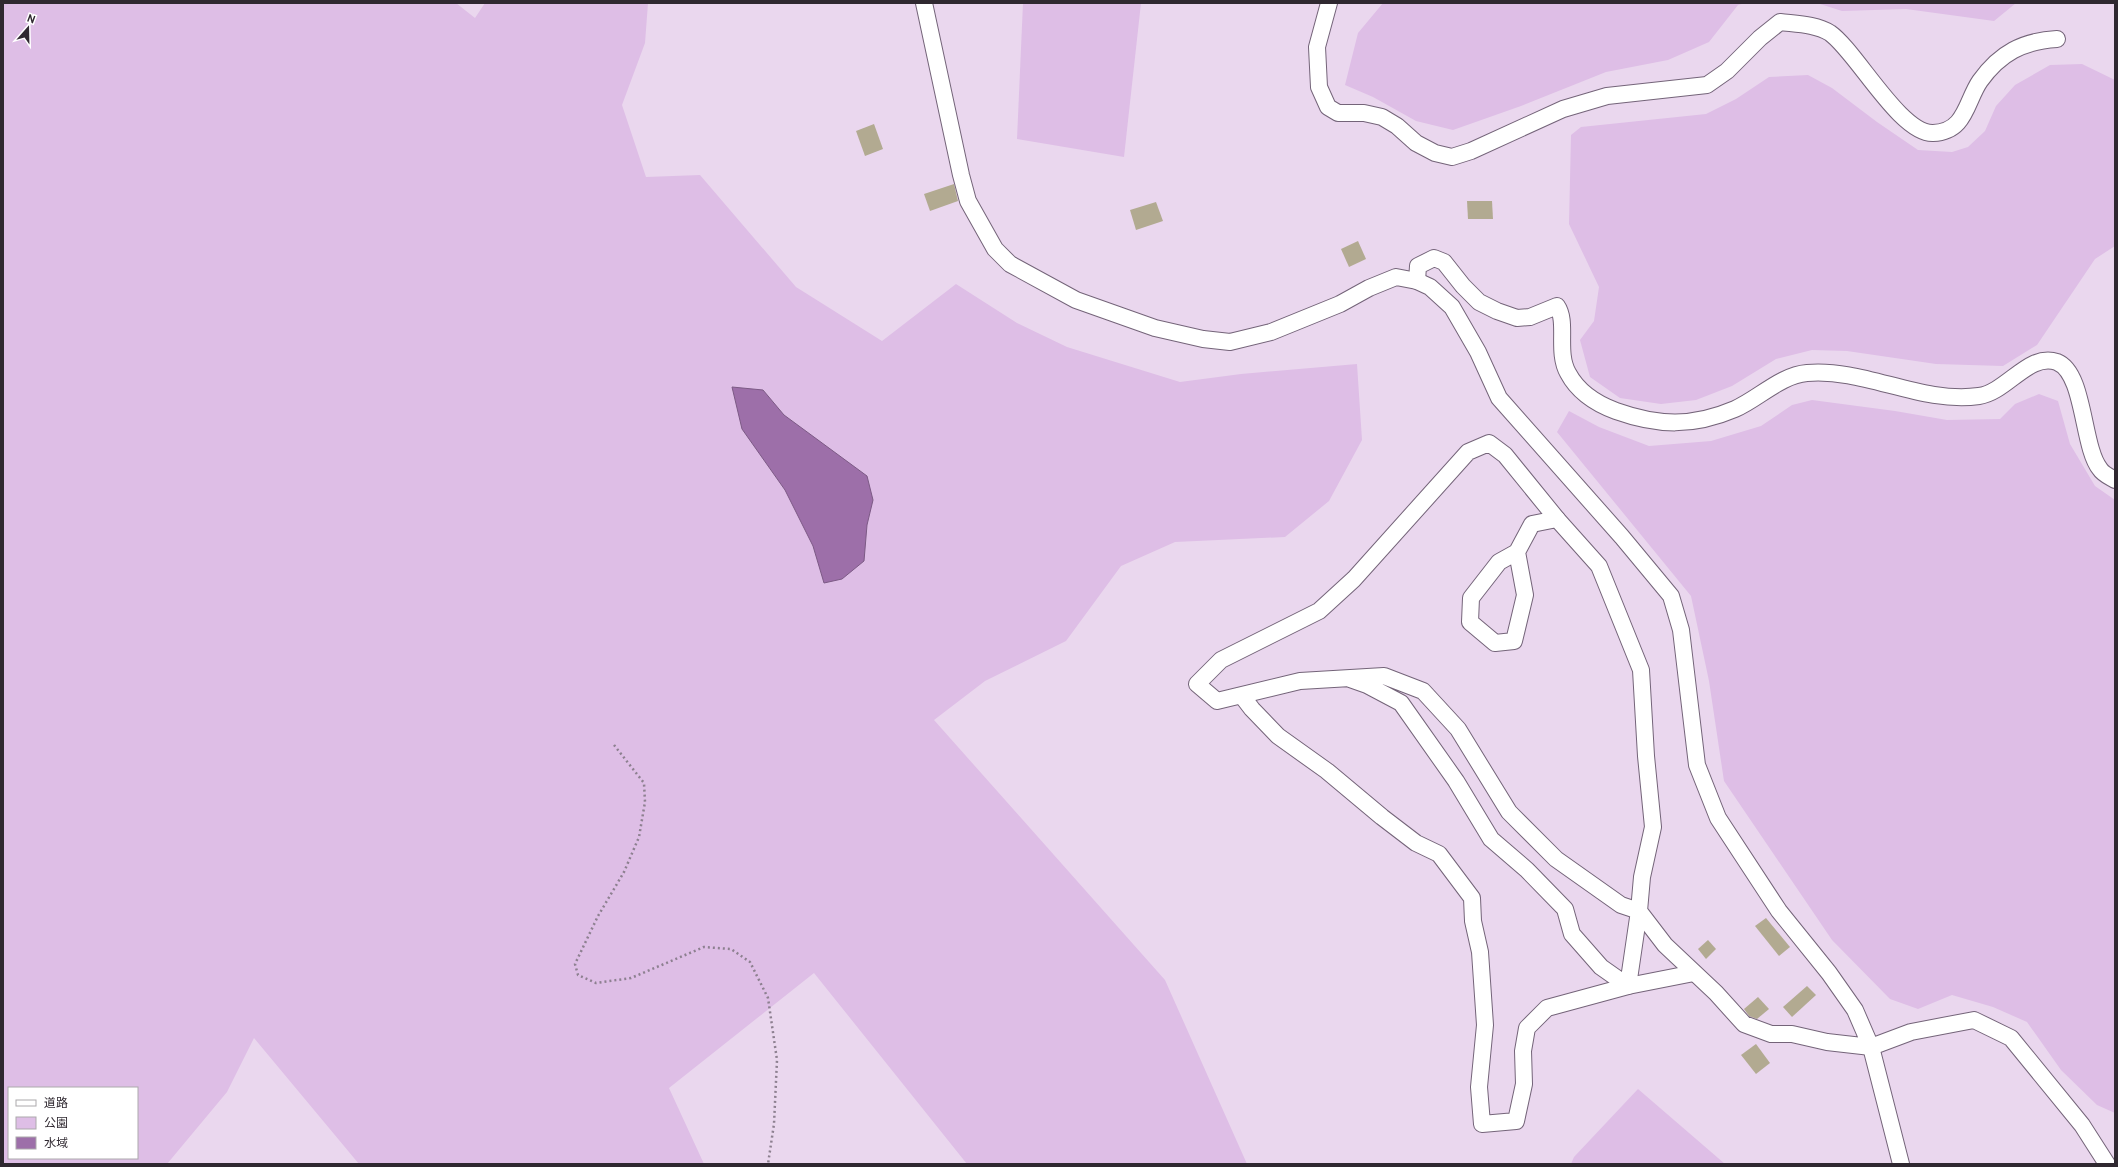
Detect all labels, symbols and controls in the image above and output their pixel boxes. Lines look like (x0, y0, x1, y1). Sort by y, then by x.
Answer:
north arrow (8, 8, 48, 48)
text: N (25, 12, 37, 27)
legend (8, 1087, 138, 1159)
text: 道路 (44, 1096, 68, 1112)
text: 公園 (44, 1116, 68, 1132)
text: 水域 (44, 1136, 68, 1152)

